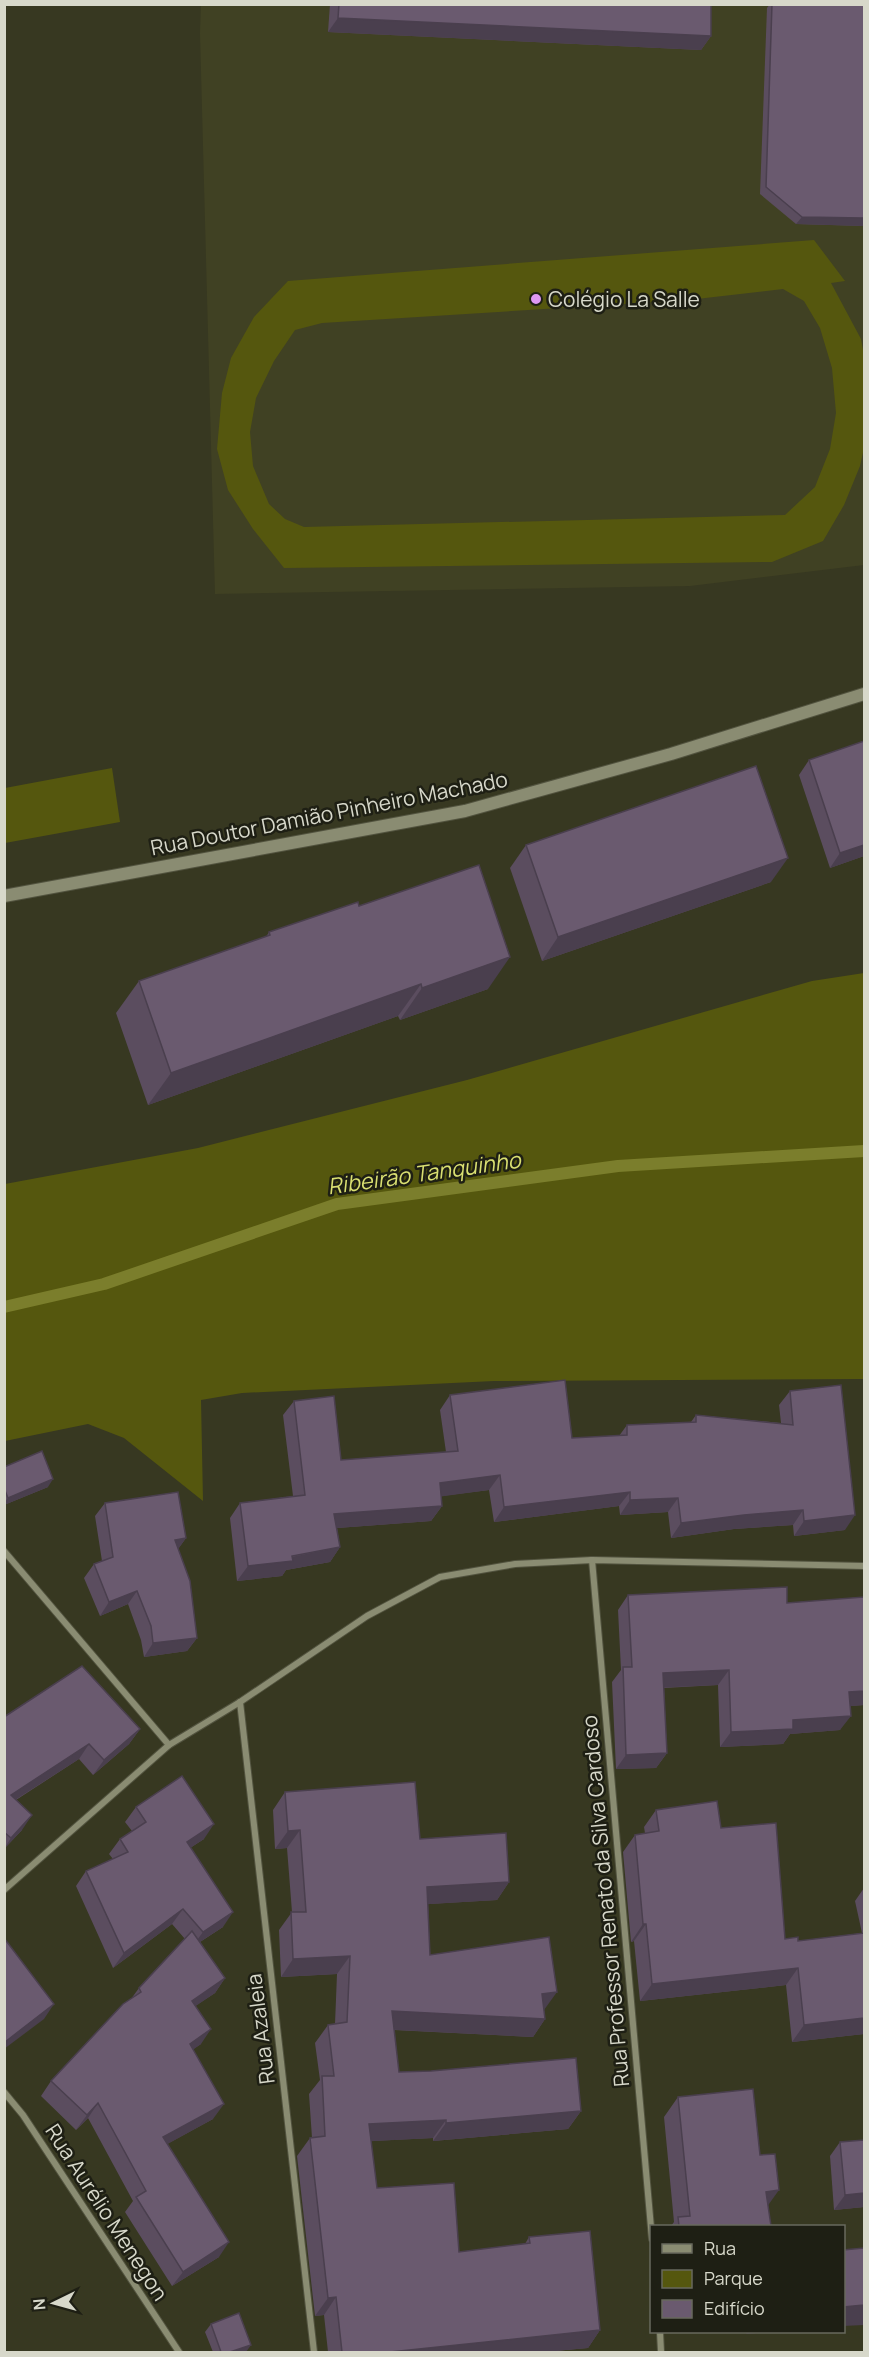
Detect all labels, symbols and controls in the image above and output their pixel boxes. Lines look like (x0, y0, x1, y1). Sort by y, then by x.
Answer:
place label: Colégio La Salle (548, 285, 700, 313)
marker: Colégio La Salle (529, 292, 543, 306)
street label: Rua Doutor Damião Pinheiro Machado (148, 765, 510, 861)
water label: Ribeirão Tanquinho (326, 1144, 524, 1201)
street label: Rua Professor Renato da Silva Cardoso (575, 1714, 635, 2088)
street label: Rua Azaleia (239, 1972, 281, 2086)
street label: Rua Aurélio Menegon (39, 2118, 175, 2306)
legend (650, 2225, 845, 2333)
text: Rua (704, 2236, 736, 2260)
text: Parque (704, 2266, 763, 2290)
north arrow (24, 2273, 84, 2333)
text: Edifício (704, 2296, 765, 2320)
text: N (28, 2298, 51, 2311)

